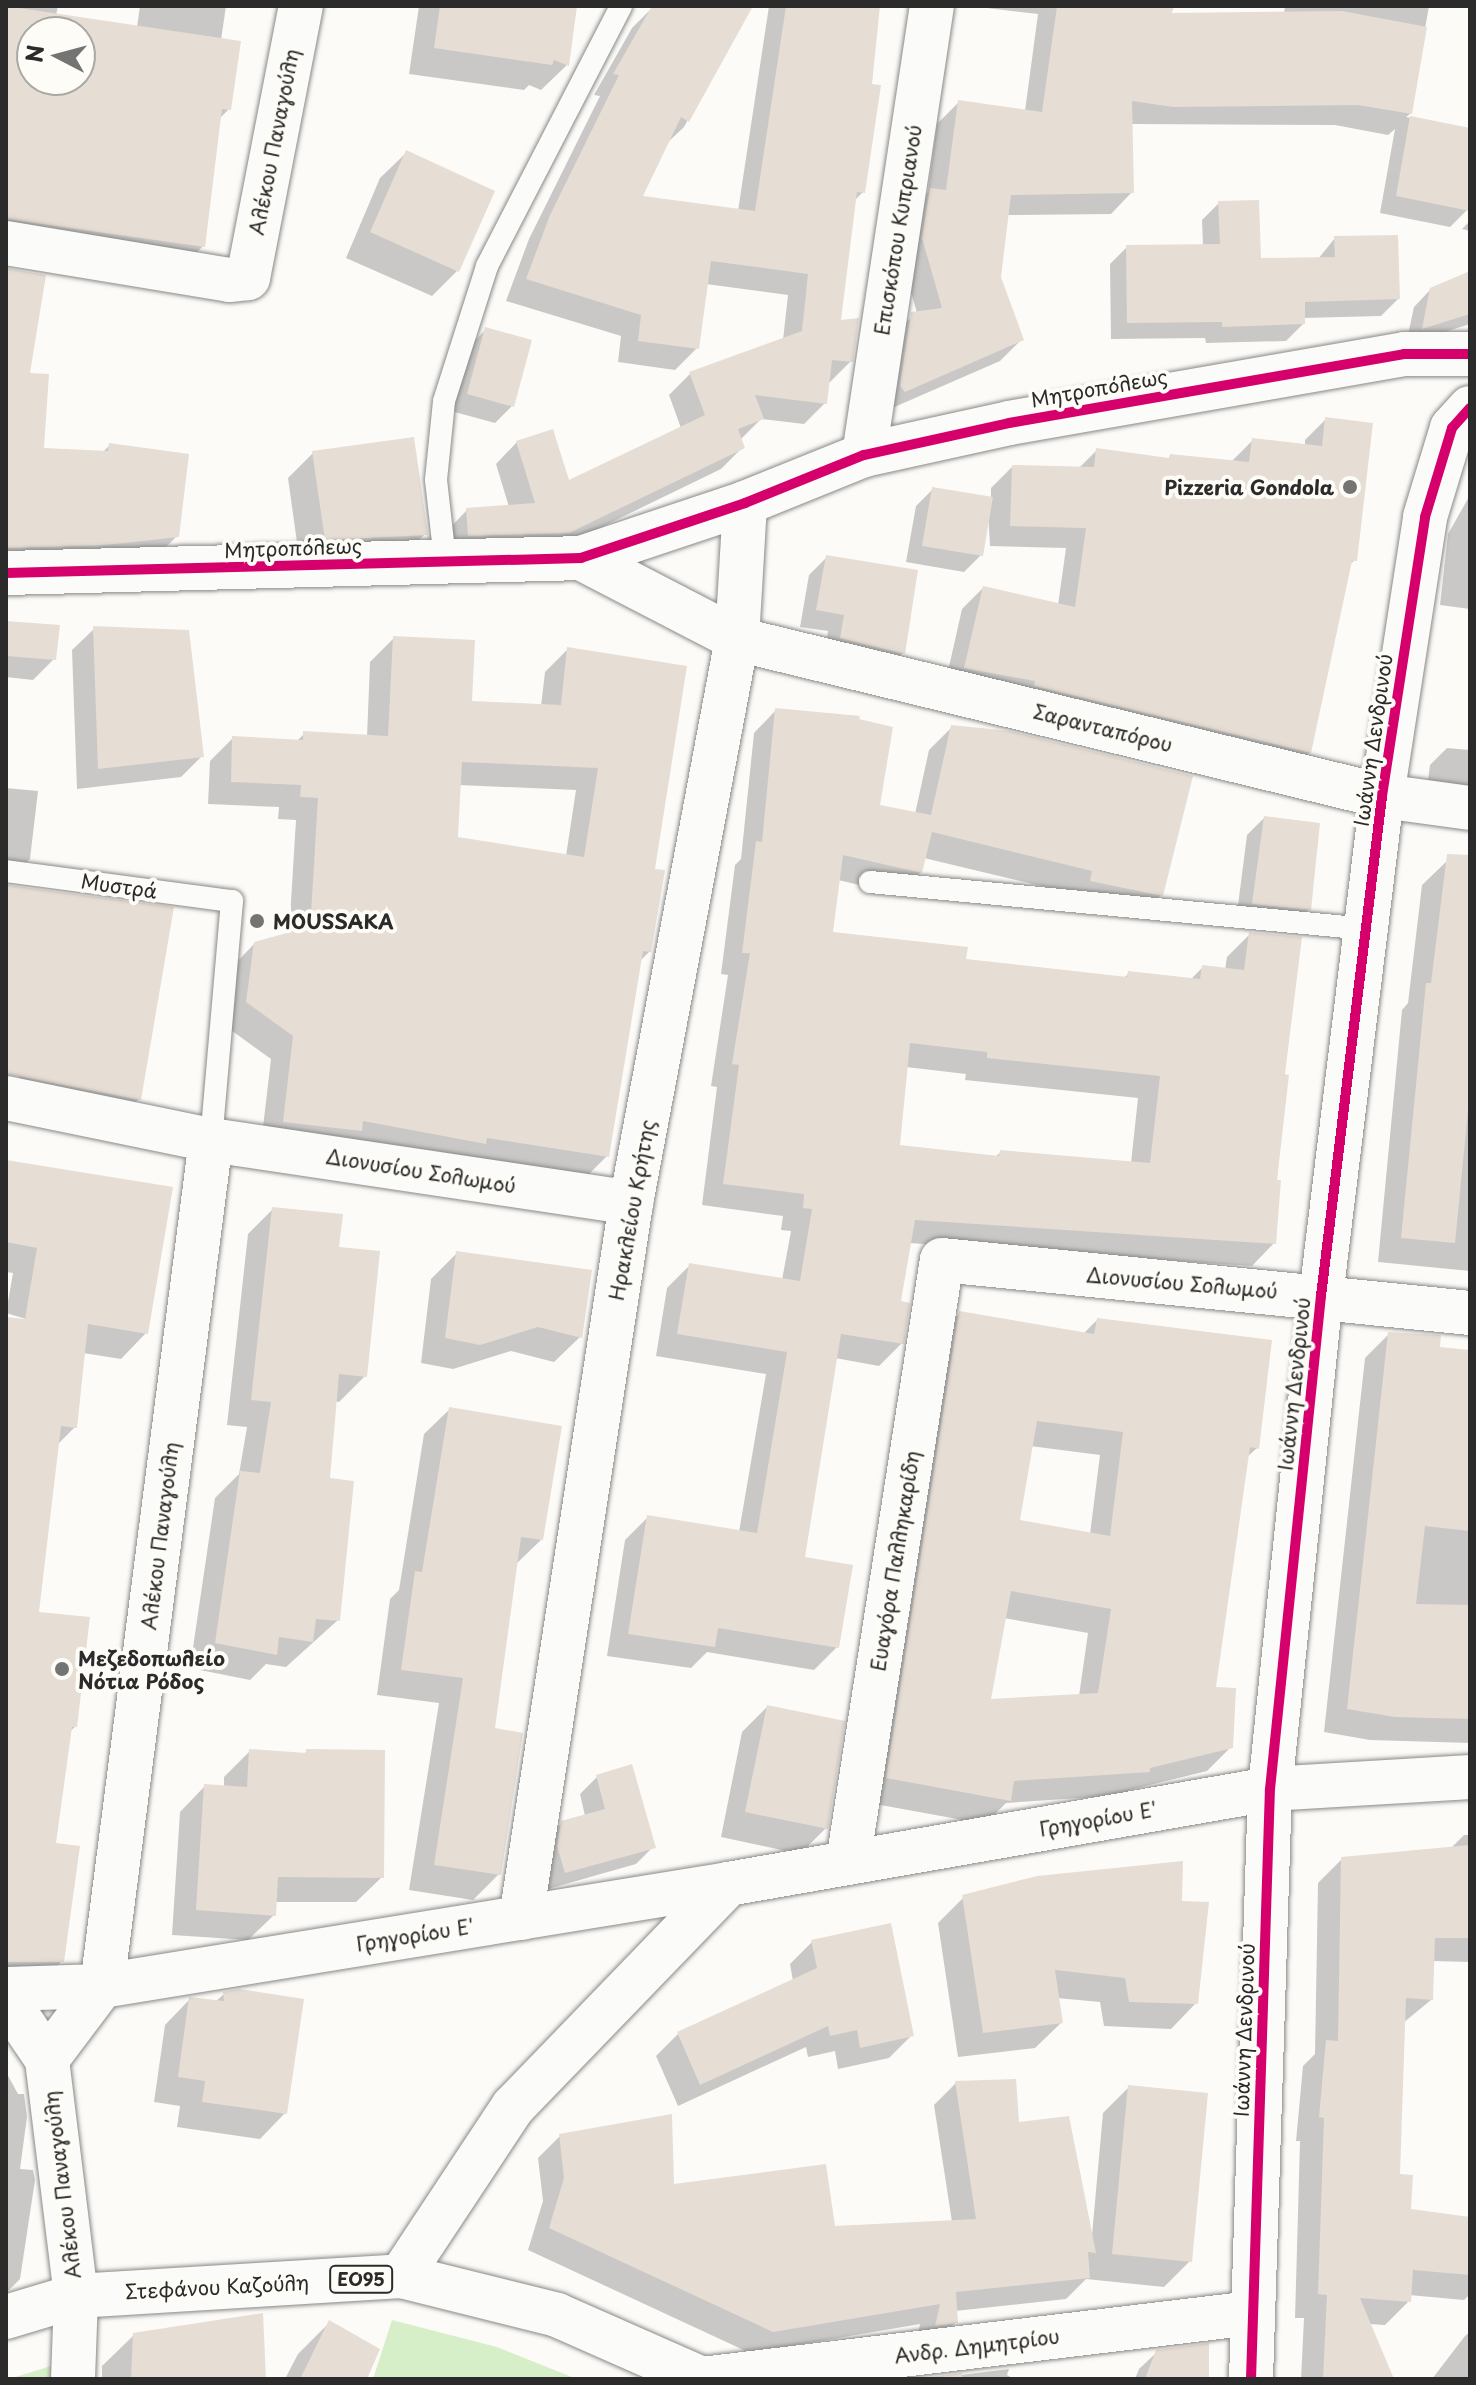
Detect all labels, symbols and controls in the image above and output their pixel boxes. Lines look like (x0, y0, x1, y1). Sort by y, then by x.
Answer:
north arrow (16, 16, 96, 96)
text: N (16, 43, 51, 64)
street label: Αλέκου Παναγούλη (244, 47, 304, 237)
street label: Επισκόπου Κυπριανού (869, 123, 927, 337)
street label: Μητροπόλεως (1029, 364, 1169, 412)
place label: Pizzeria Gondola (1165, 475, 1334, 499)
marker: Pizzeria Gondola (1341, 478, 1359, 496)
street label: Μητροπόλεως (224, 534, 362, 562)
street label: Ιωάννη Δενδρινού (1349, 652, 1397, 828)
street label: Σαρανταπόρου (1031, 699, 1175, 757)
street label: Μυστρά (79, 869, 159, 903)
place label: MOUSSAKA (273, 909, 394, 933)
marker: MOUSSAKA (248, 912, 266, 930)
street label: Ηρακλείου Κρήτης (604, 1117, 660, 1303)
street label: Διονυσίου Σολωμού (325, 1144, 517, 1198)
street label: Διονυσίου Σολωμού (1086, 1263, 1278, 1303)
street label: Ιωάννη Δενδρινού (1273, 1296, 1315, 1472)
street label: Αλέκου Παναγούλη (137, 1440, 183, 1632)
street label: Ευαγόρα Παλληκαρίδη (866, 1449, 924, 1673)
place label: Μεζεδοπωλείο Νότια Ρόδος (78, 1646, 225, 1693)
marker: Μεζεδοπωλείο Νότια Ρόδος (53, 1660, 71, 1678)
street label: Γρηγορίου Ε' (1037, 1797, 1159, 1841)
street label: Γρηγορίου Ε' (354, 1914, 476, 1956)
street label: Ιωάννη Δενδρινού (1229, 1942, 1259, 2118)
street label: Αλέκου Παναγούλη (39, 2089, 85, 2281)
road number: ΕΟ95 (329, 2265, 393, 2293)
street label: Στεφάνου Καζούλη (124, 2270, 310, 2304)
street label: Ανδρ. Δημητρίου (893, 2324, 1061, 2368)

